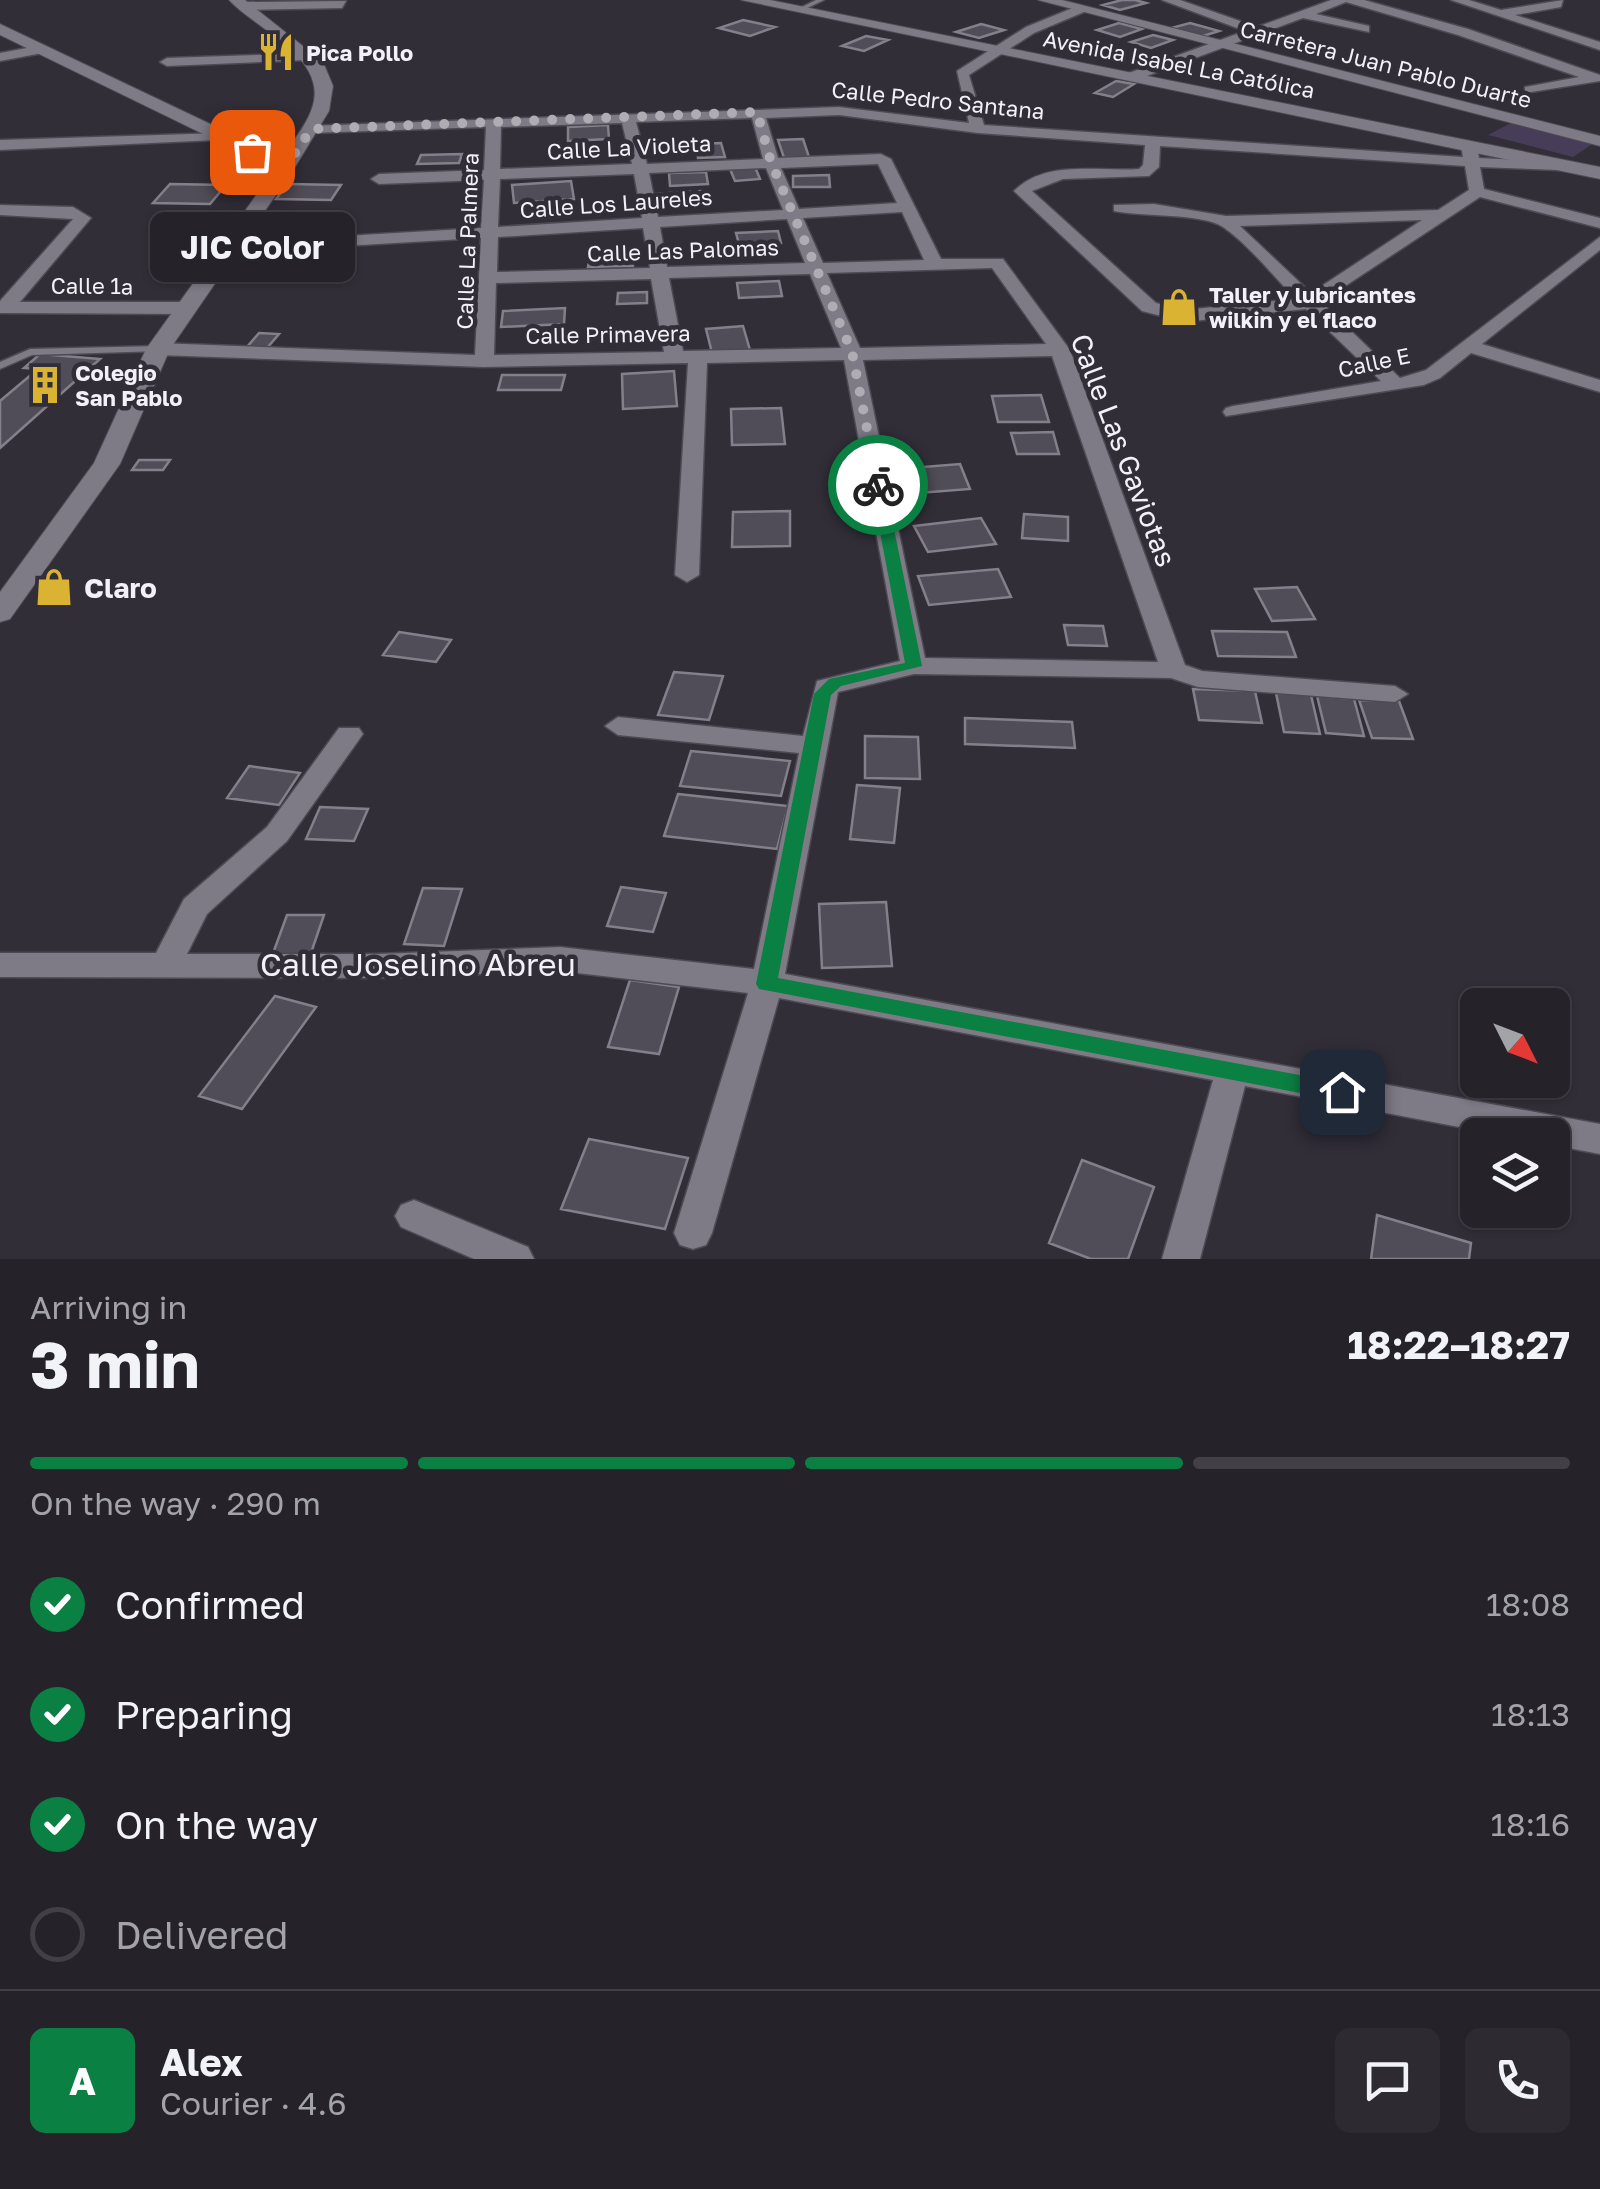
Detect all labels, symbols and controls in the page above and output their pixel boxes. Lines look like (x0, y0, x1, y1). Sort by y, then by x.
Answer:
street label: Carretera Juan Pablo Duarte (1238, 15, 1534, 113)
street label: Avenida Isabel La Católica (1041, 24, 1317, 104)
restaurant icon: Pica Pollo (255, 31, 297, 73)
place label: Pica Pollo (306, 39, 413, 66)
street label: Calle Pedro Santana (830, 75, 1046, 125)
pin (210, 110, 295, 195)
icon: bag (225, 125, 280, 180)
street label: Calle La Violeta (546, 129, 712, 165)
street label: Calle La Palmera (450, 152, 484, 330)
street label: Calle Los Laureles (519, 183, 713, 223)
callout: JIC Color (150, 212, 354, 282)
text: JIC Color (180, 228, 325, 266)
street label: Calle Las Palomas (587, 233, 779, 267)
street label: Calle 1ª (51, 272, 133, 299)
place label: Taller y lubricantes wilkin y el flaco (1209, 281, 1416, 333)
shop icon: Taller y lubricantes wilkin y el flaco (1158, 286, 1200, 328)
street label: Calle Primavera (525, 319, 691, 349)
street label: Calle Las Gaviotas (1064, 329, 1184, 571)
street label: Calle E (1336, 341, 1412, 383)
place label: Colegio San Pablo (75, 359, 182, 411)
building icon: Colegio San Pablo (24, 364, 66, 406)
courier (828, 435, 928, 535)
icon: bike (851, 458, 906, 513)
shop icon: Claro (33, 566, 75, 608)
place label: Claro (84, 571, 157, 604)
street label: Calle Joselino Abreu (260, 945, 576, 983)
north arrow (1460, 988, 1570, 1098)
map controls (1460, 988, 1570, 1228)
pin (1300, 1050, 1385, 1135)
icon: home (1315, 1065, 1370, 1120)
button: layers (1460, 1118, 1570, 1228)
text: Arriving in (30, 1288, 187, 1326)
text: 18:22–18:27 (1348, 1322, 1570, 1367)
text: 3 min (30, 1324, 200, 1402)
text: On the way · 290 m (30, 1484, 321, 1522)
icon: check (30, 1577, 85, 1632)
text: Confirmed (115, 1582, 305, 1627)
text: 18:08 (1486, 1585, 1570, 1623)
icon: check (30, 1687, 85, 1742)
text: Preparing (115, 1692, 293, 1737)
text: 18:13 (1491, 1695, 1570, 1733)
icon: check (30, 1797, 85, 1852)
text: On the way (115, 1802, 318, 1847)
text: 18:16 (1490, 1805, 1570, 1843)
text: Delivered (115, 1912, 288, 1957)
button: chat (1335, 2028, 1440, 2133)
button: phone (1465, 2028, 1570, 2133)
text: Alex (160, 2039, 243, 2084)
text: A (69, 2058, 96, 2103)
text: Courier · 4.6 (160, 2084, 347, 2122)

